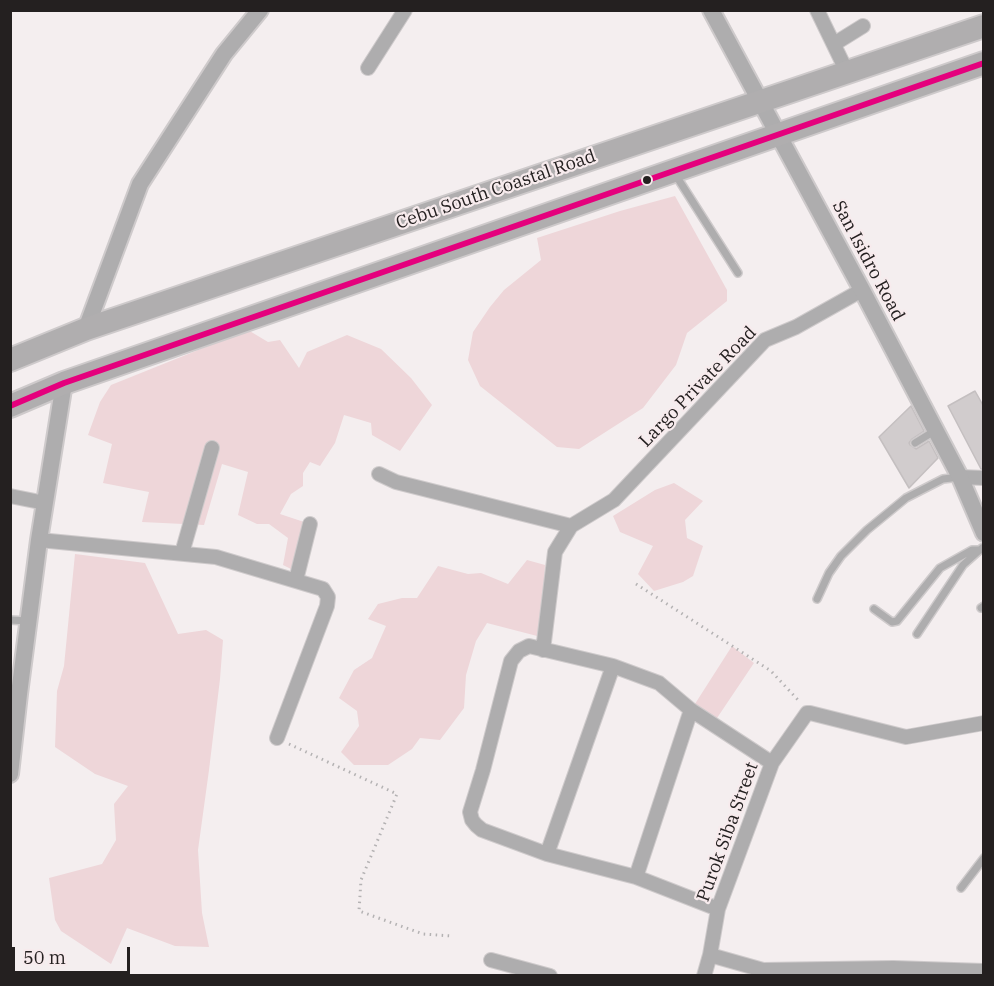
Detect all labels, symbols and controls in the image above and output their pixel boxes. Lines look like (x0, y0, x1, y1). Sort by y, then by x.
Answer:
street label: Cebu South Coastal Road (393, 146, 599, 234)
unlabelled marker (641, 174, 653, 186)
street label: San Isidro Road (827, 197, 909, 325)
street label: Largo Private Road (635, 322, 761, 452)
street label: Purok Siba Street (693, 759, 763, 905)
scale bar (15, 935, 134, 973)
text: 50 m (23, 946, 66, 969)

